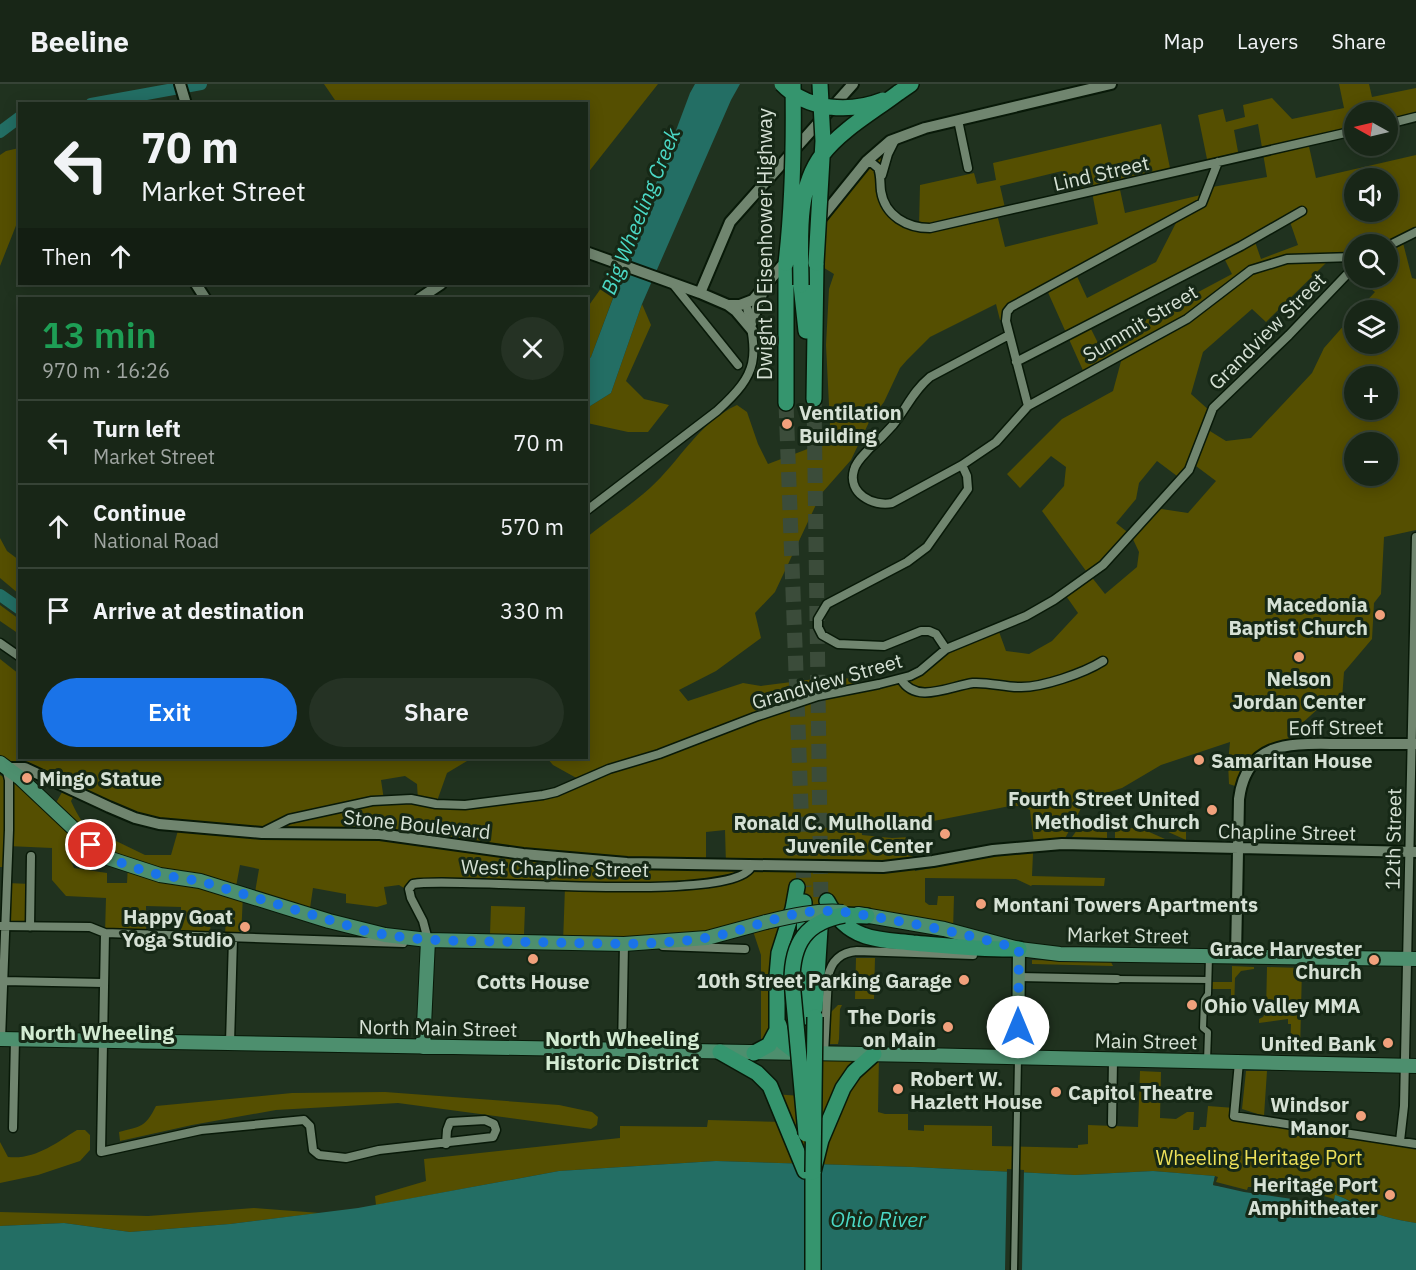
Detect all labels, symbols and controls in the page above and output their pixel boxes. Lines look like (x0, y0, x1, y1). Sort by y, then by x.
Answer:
text: Beeline (30, 23, 129, 60)
text: Map (1164, 27, 1204, 55)
text: Layers (1237, 27, 1299, 55)
text: Share (1332, 27, 1386, 55)
north arrow (1344, 102, 1398, 156)
map controls (1344, 102, 1398, 486)
street label: Dwight D Eisenhower Highway (751, 108, 778, 380)
text: 70 m (141, 120, 239, 175)
water label: Big Wheeling Creek (594, 123, 687, 298)
icon: left (42, 126, 120, 204)
street label: Lind Street (1050, 149, 1152, 197)
button: sound (1344, 168, 1398, 222)
text: Market Street (141, 173, 306, 208)
button: search (1344, 234, 1398, 288)
icon: ahead (104, 240, 137, 273)
text: Then (42, 242, 92, 271)
street label: Grandview Street (1202, 266, 1332, 396)
street label: Summit Street (1078, 278, 1202, 368)
button: layers (1344, 300, 1398, 354)
text: 13 min (42, 311, 157, 358)
button: close (501, 317, 564, 380)
text: 970 m · 16:26 (42, 357, 170, 384)
button: + (1344, 366, 1398, 420)
place label: Ventilation Building (799, 399, 902, 449)
text: Turn left (93, 414, 181, 443)
marker: Ventilation Building (780, 417, 794, 431)
icon: left (42, 426, 75, 459)
text: 70 m (513, 428, 564, 457)
button: − (1344, 432, 1398, 486)
text: Market Street (93, 443, 215, 470)
text: Continue (93, 498, 186, 527)
icon: ahead (42, 510, 75, 543)
text: 570 m (500, 512, 564, 541)
text: National Road (93, 527, 219, 554)
place label: Macedonia Baptist Church (1228, 591, 1368, 641)
icon: arrive (42, 594, 75, 627)
text: Arrive at destination (93, 596, 304, 625)
text: 330 m (500, 596, 564, 625)
marker: Macedonia Baptist Church (1373, 608, 1387, 622)
street label: Grandview Street (749, 647, 905, 715)
marker: Nelson Jordan Center (1292, 650, 1306, 664)
place label: Nelson Jordan Center (1232, 665, 1366, 715)
button: Exit (42, 678, 297, 747)
button: Share (309, 678, 564, 747)
street label: Eoff Street (1288, 713, 1384, 741)
place label: Samaritan House (1211, 747, 1373, 774)
marker: Samaritan House (1192, 753, 1206, 767)
place label: Mingo Statue (39, 765, 162, 792)
marker: Mingo Statue (20, 771, 34, 785)
place label: Fourth Street United Methodist Church (1008, 785, 1200, 835)
street label: 12th Street (1379, 788, 1407, 890)
street label: Stone Boulevard (342, 803, 492, 845)
marker: Fourth Street United Methodist Church (1205, 803, 1219, 817)
place label: Ronald C. Mulholland Juvenile Center (733, 809, 933, 859)
street label: Chapline Street (1218, 817, 1356, 847)
pin (65, 819, 116, 870)
marker: Ronald C. Mulholland Juvenile Center (938, 827, 952, 841)
icon: arrive (74, 828, 107, 861)
street label: West Chapline Street (461, 853, 649, 883)
place label: Montani Towers Apartments (993, 891, 1258, 918)
marker: Montani Towers Apartments (974, 897, 988, 911)
place label: Happy Goat Yoga Studio (122, 903, 233, 953)
marker: Happy Goat Yoga Studio (238, 920, 252, 934)
street label: Market Street (1067, 920, 1189, 950)
place label: Grace Harvester Church (1210, 935, 1362, 985)
marker: Cotts House (526, 952, 540, 966)
marker: Grace Harvester Church (1367, 953, 1381, 967)
place label: 10th Street Parking Garage (697, 967, 952, 994)
place label: Cotts House (476, 968, 590, 995)
marker: 10th Street Parking Garage (957, 973, 971, 987)
place label: Ohio Valley MMA (1204, 992, 1361, 1019)
position arrow (986, 995, 1050, 1059)
marker: Ohio Valley MMA (1185, 998, 1199, 1012)
place label: The Doris on Main (847, 1003, 936, 1053)
street label: North Main Street (358, 1013, 518, 1043)
district label: North Wheeling (20, 1018, 174, 1046)
marker: The Doris on Main (941, 1020, 955, 1034)
district label: North Wheeling Historic District (545, 1024, 699, 1076)
street label: Main Street (1094, 1027, 1198, 1055)
place label: United Bank (1261, 1030, 1376, 1057)
marker: United Bank (1381, 1036, 1395, 1050)
place label: Robert W. Hazlett House (910, 1065, 1042, 1115)
place label: Capitol Theatre (1068, 1079, 1213, 1106)
marker: Robert W. Hazlett House (891, 1082, 905, 1096)
marker: Capitol Theatre (1049, 1085, 1063, 1099)
place label: Windsor Manor (1270, 1091, 1349, 1141)
marker: Windsor Manor (1354, 1109, 1368, 1123)
park label: Wheeling Heritage Port (1156, 1144, 1362, 1171)
place label: Heritage Port Amphitheater (1248, 1171, 1378, 1221)
marker: Heritage Port Amphitheater (1383, 1188, 1397, 1202)
water label: Ohio River (830, 1205, 927, 1233)

